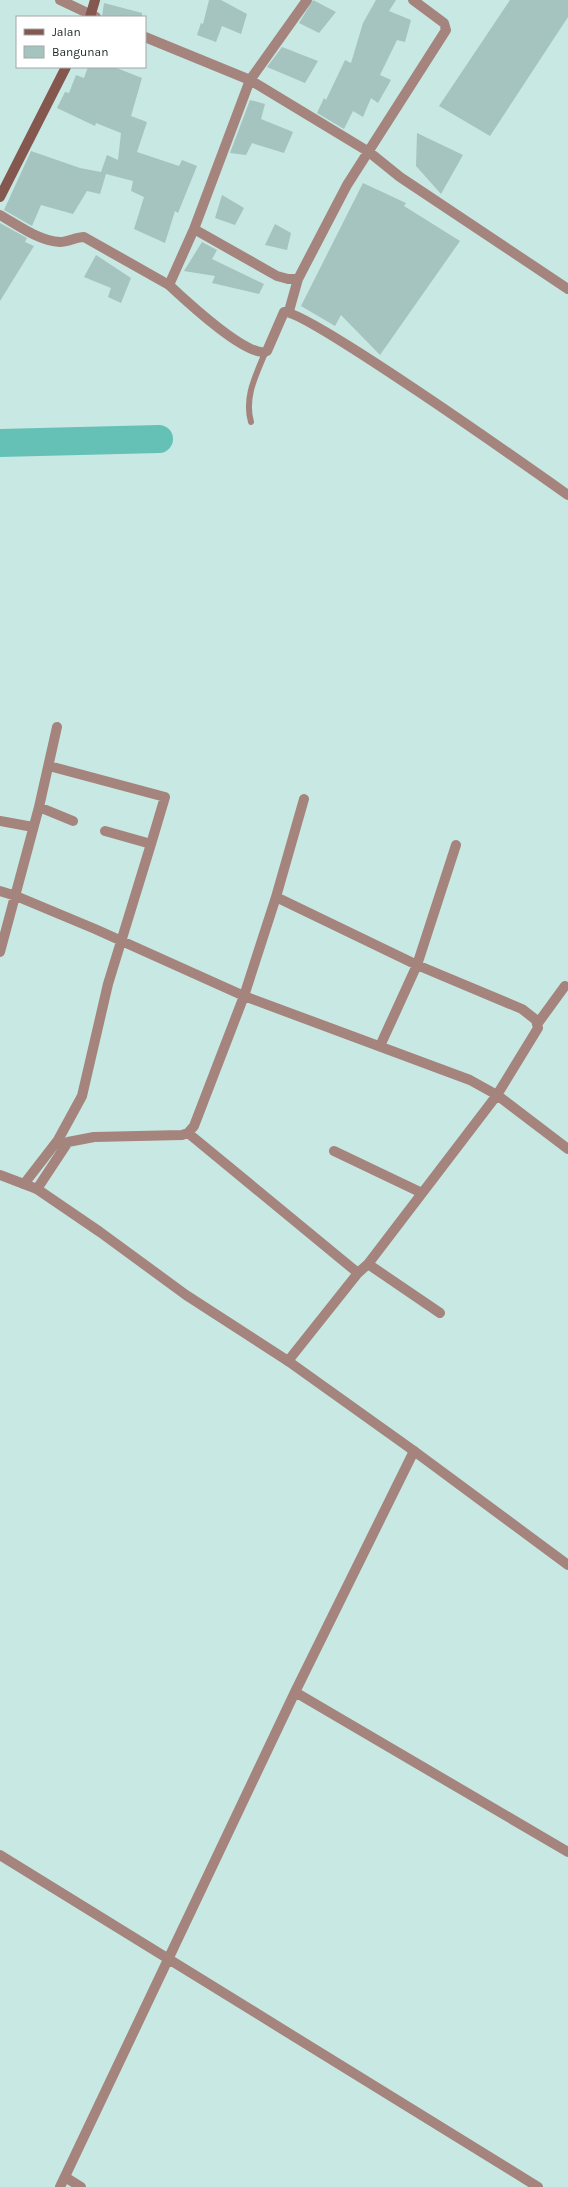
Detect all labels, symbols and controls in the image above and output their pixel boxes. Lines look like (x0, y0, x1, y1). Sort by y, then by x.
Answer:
legend (16, 16, 146, 68)
text: Jalan (52, 25, 81, 39)
text: Bangunan (52, 45, 108, 59)

